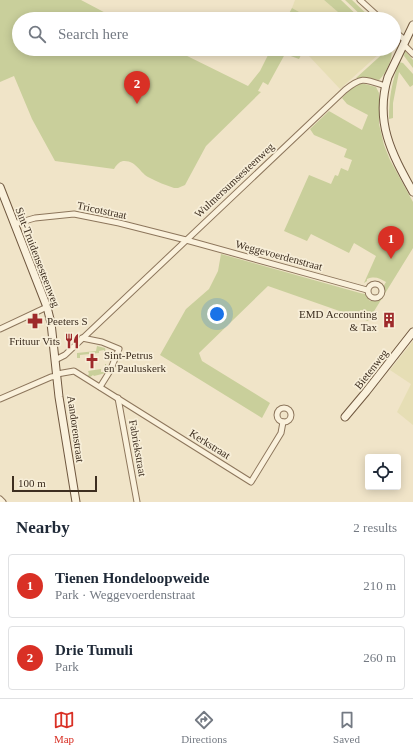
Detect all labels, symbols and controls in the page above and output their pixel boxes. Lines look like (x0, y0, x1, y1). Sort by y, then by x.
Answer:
search box (12, 12, 401, 56)
icon: search (26, 23, 48, 45)
text: Search here (58, 26, 128, 42)
pin: 2 (124, 71, 150, 104)
street label: Wulmersumsesteenweg (192, 140, 276, 220)
street label: Tricotstraat (76, 199, 128, 221)
street label: Sint-Truidensesteenweg (13, 205, 63, 309)
pin: 1 (378, 226, 404, 259)
street label: Weggevoerdenstraat (234, 238, 324, 272)
your location (207, 304, 227, 324)
place label: EMD Accounting & Tax (299, 308, 377, 333)
building icon: EMD Accounting & Tax (380, 311, 398, 329)
pharmacy icon: Peeters S (26, 312, 44, 330)
place label: Peeters S (47, 315, 88, 327)
restaurant icon: Frituur Vits (63, 332, 81, 350)
place label: Frituur Vits (9, 335, 60, 347)
street label: Bietenweg (352, 346, 391, 391)
place label: Sint-Petrus en Pauluskerk (104, 349, 167, 374)
church icon: Sint-Petrus en Pauluskerk (83, 352, 101, 370)
street label: Aandorenstraat (65, 395, 87, 463)
street label: Fabriekstraat (127, 419, 149, 477)
street label: Kerkstraat (187, 427, 233, 461)
map controls (365, 454, 401, 490)
button: locate (365, 454, 401, 490)
scale bar (12, 474, 97, 493)
text: 100 m (18, 477, 46, 489)
text: Nearby (16, 518, 70, 537)
text: 2 results (353, 520, 397, 535)
text: Tienen Hondeloopweide (55, 570, 209, 586)
text: 1 (27, 578, 33, 593)
text: 210 m (363, 578, 396, 593)
text: Park · Weggevoerdenstraat (55, 587, 195, 602)
text: Drie Tumuli (55, 642, 133, 658)
text: 2 (27, 650, 33, 665)
text: 260 m (363, 650, 396, 665)
text: Park (55, 659, 79, 674)
tab: Map (53, 709, 75, 745)
tab: Directions (181, 709, 227, 745)
tab: Saved (333, 709, 360, 745)

